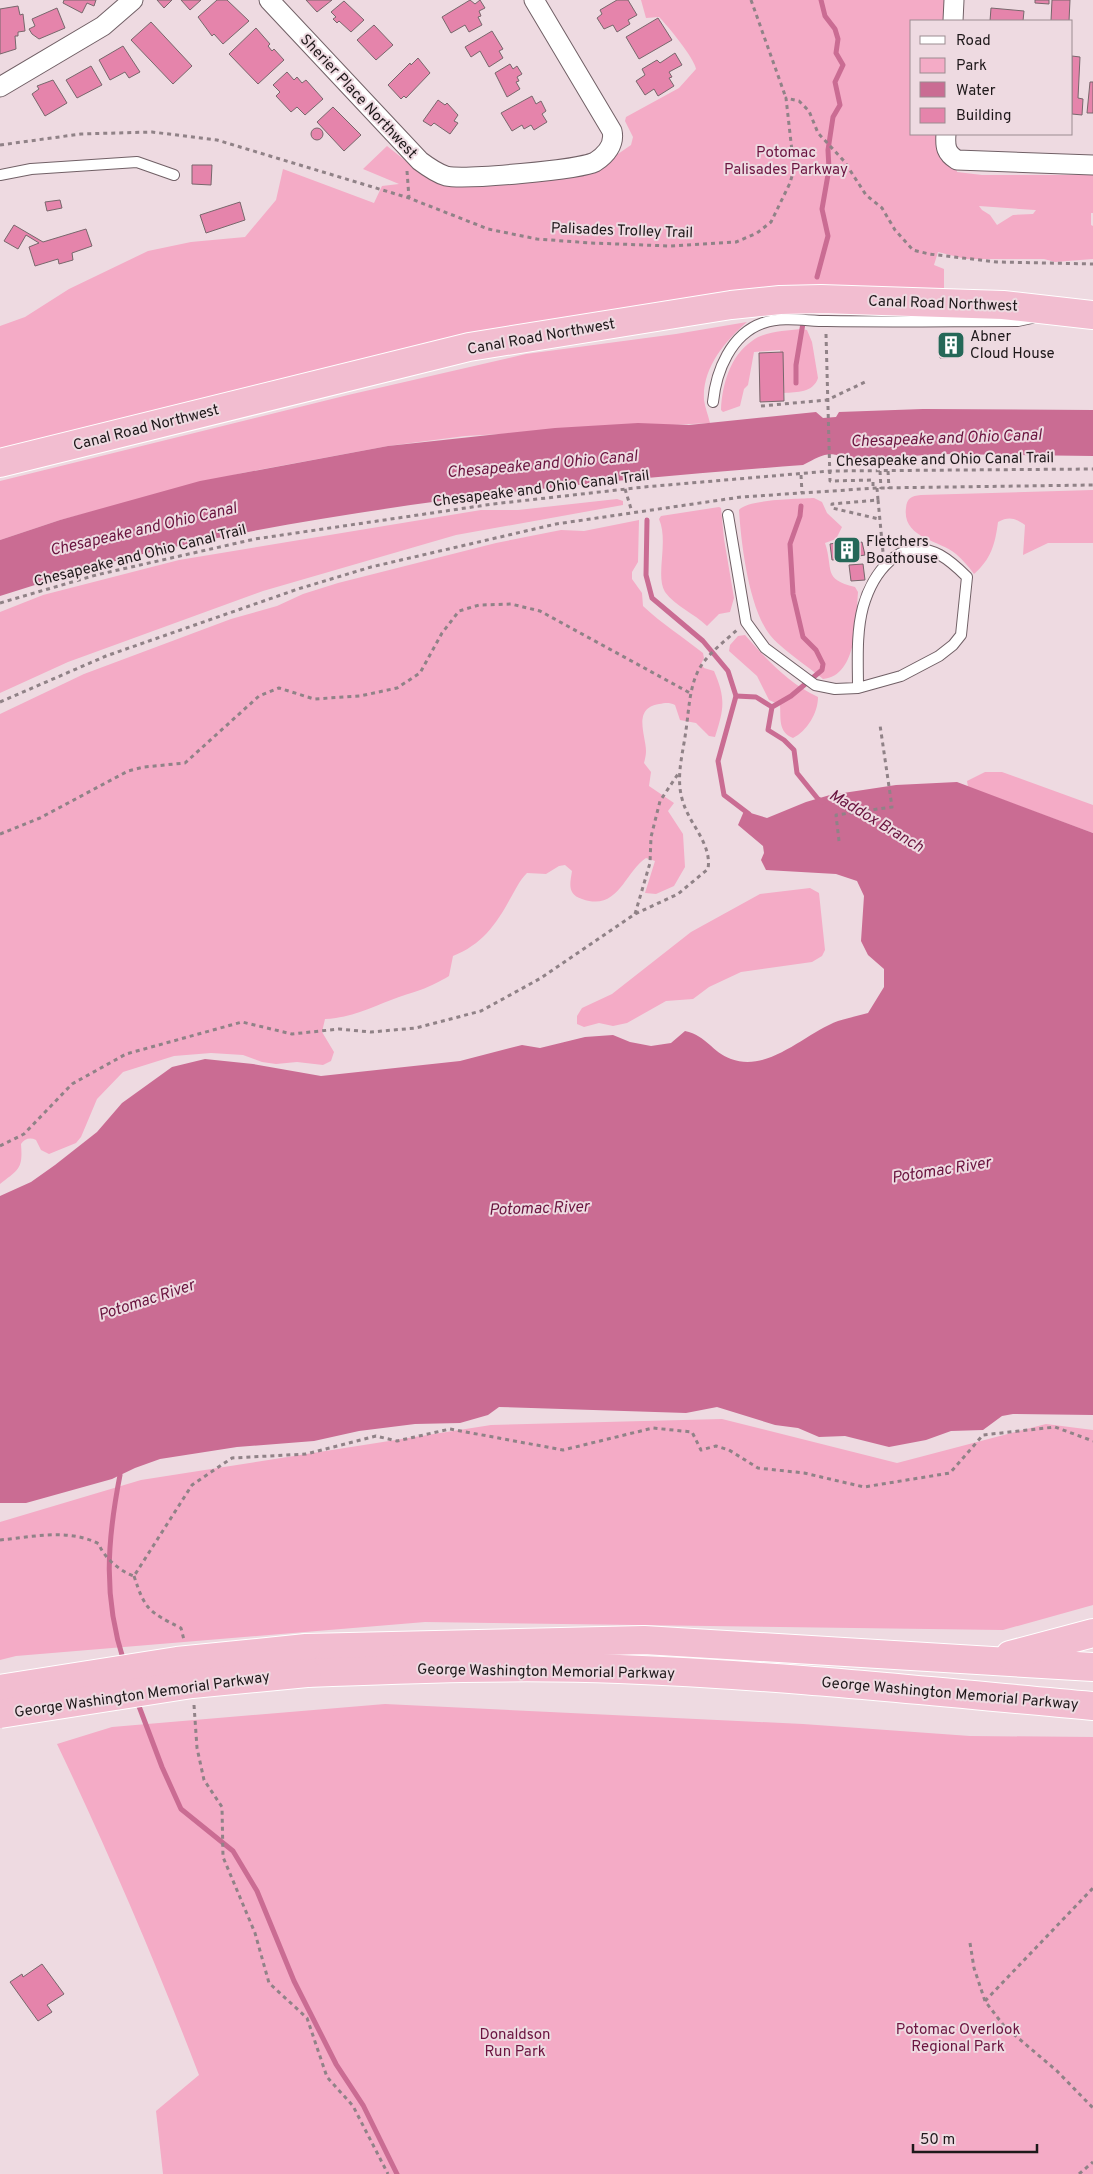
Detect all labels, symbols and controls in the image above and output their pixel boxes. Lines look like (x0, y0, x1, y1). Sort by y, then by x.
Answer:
legend (910, 20, 1073, 135)
street label: Sherier Place Northwest (295, 31, 421, 163)
text: Road (956, 32, 991, 51)
text: Park (956, 57, 987, 76)
text: Water (956, 82, 996, 101)
text: Building (956, 107, 1011, 126)
park label: Potomac Palisades Parkway (724, 144, 848, 180)
street label: Palisades Trolley Trail (550, 220, 693, 243)
street label: Canal Road Northwest (868, 292, 1018, 317)
street label: Canal Road Northwest (466, 315, 617, 360)
place label: Abner Cloud House (970, 328, 1055, 364)
building icon: Abner Cloud House (936, 330, 966, 360)
street label: Canal Road Northwest (71, 401, 221, 456)
water label: Chesapeake and Ohio Canal (850, 426, 1043, 452)
water label: Chesapeake and Ohio Canal (446, 447, 639, 483)
street label: Chesapeake and Ohio Canal Trail (836, 449, 1054, 472)
street label: Chesapeake and Ohio Canal Trail (432, 467, 651, 512)
water label: Chesapeake and Ohio Canal (48, 498, 240, 561)
street label: Chesapeake and Ohio Canal Trail (32, 521, 249, 592)
place label: Fletchers Boathouse (866, 533, 938, 569)
building icon: Fletchers Boathouse (832, 535, 862, 565)
water label: Maddox Branch (825, 786, 927, 858)
water label: Potomac River (890, 1153, 994, 1189)
water label: Potomac River (489, 1197, 591, 1221)
water label: Potomac River (96, 1275, 199, 1326)
street label: George Washington Memorial Parkway (417, 1661, 675, 1684)
street label: George Washington Memorial Parkway (13, 1668, 271, 1723)
street label: George Washington Memorial Parkway (821, 1674, 1079, 1715)
park label: Potomac Overlook Regional Park (896, 2021, 1020, 2057)
park label: Donaldson Run Park (480, 2026, 550, 2062)
scale bar (913, 2122, 1037, 2154)
text: 50 m (920, 2131, 955, 2150)

